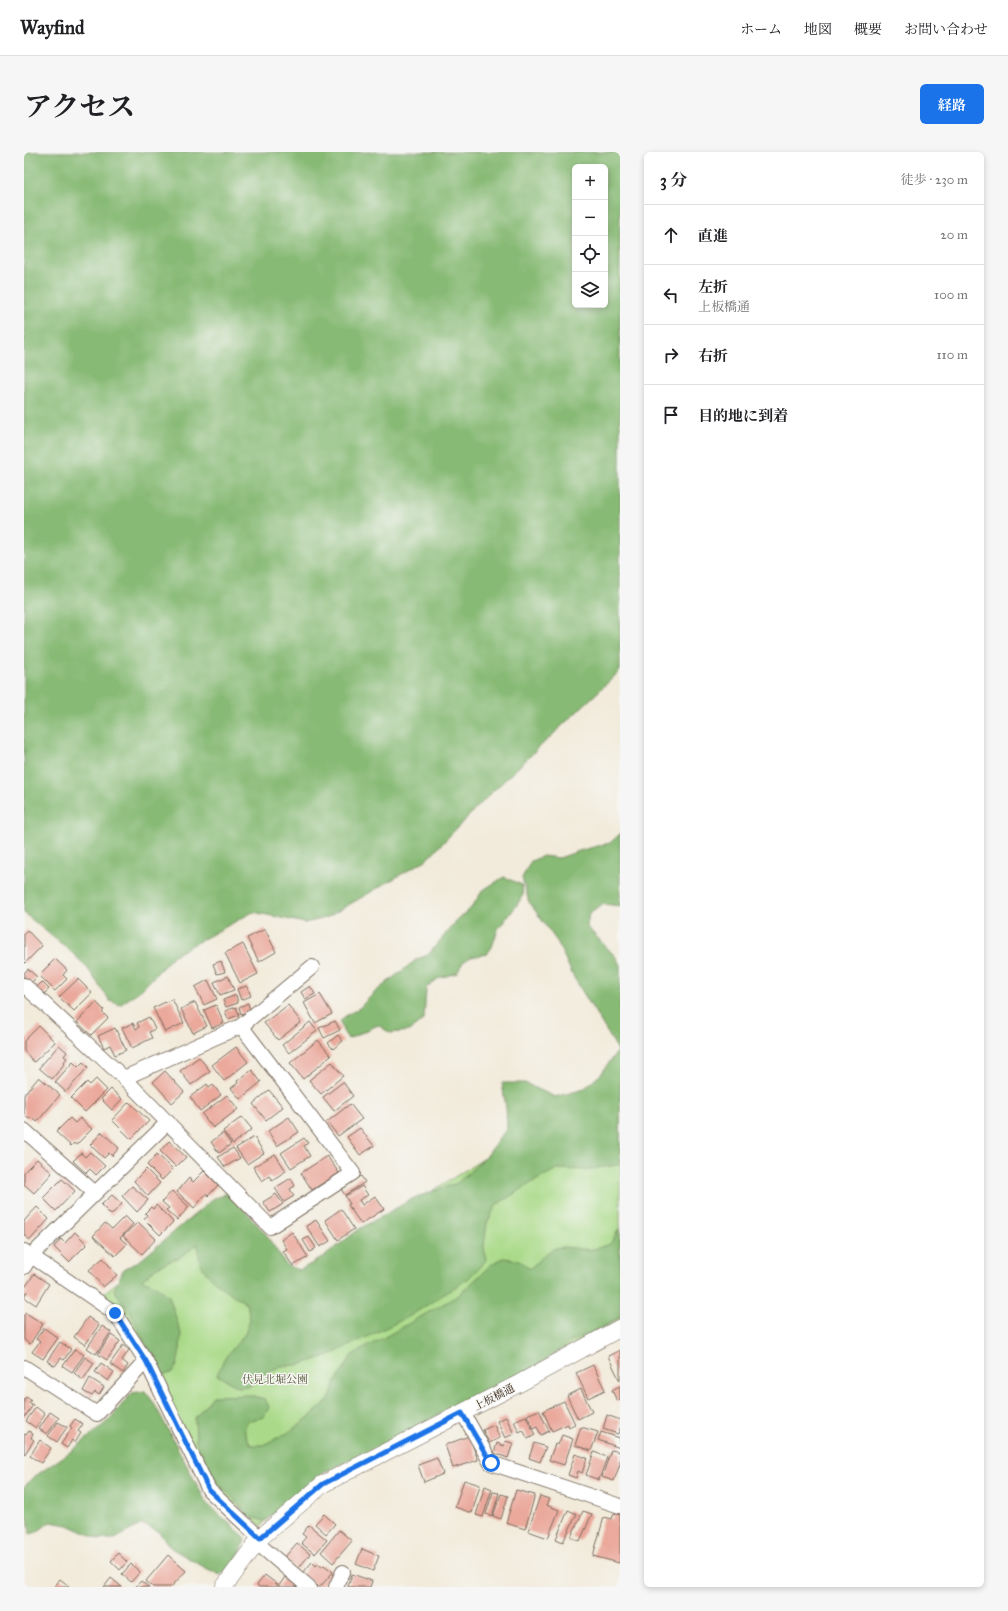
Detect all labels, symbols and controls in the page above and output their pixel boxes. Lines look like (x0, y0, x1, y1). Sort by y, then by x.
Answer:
text: Wayfind (20, 16, 85, 39)
text: ホーム (740, 21, 782, 38)
text: 地図 (804, 21, 832, 38)
text: 概要 (854, 21, 882, 38)
text: お問い合わせ (904, 21, 988, 38)
button: 経路 (920, 84, 984, 124)
text: アクセス (24, 89, 135, 124)
map controls (572, 164, 608, 308)
button: + (572, 164, 608, 200)
text: 3 分 (660, 170, 687, 191)
text: 徒歩 · 230 m (901, 172, 968, 188)
button: − (572, 200, 608, 236)
icon: ahead (660, 224, 682, 246)
text: 直進 (698, 227, 728, 245)
text: 20 m (940, 227, 968, 243)
button: locate (572, 236, 608, 272)
button: layers (572, 272, 608, 308)
text: 左折 (698, 278, 728, 296)
icon: left (660, 284, 682, 306)
text: 100 m (934, 287, 968, 303)
text: 上板橋通 (698, 299, 750, 315)
icon: right (660, 344, 682, 366)
text: 右折 (698, 347, 728, 365)
text: 110 m (936, 347, 968, 363)
icon: arrive (660, 404, 682, 426)
text: 目的地に到着 (698, 407, 788, 425)
route end (106, 1304, 124, 1322)
park label: 伏見北堀公園 (242, 1373, 308, 1386)
street label: 上板橋通 (472, 1382, 517, 1413)
route start (482, 1454, 500, 1472)

